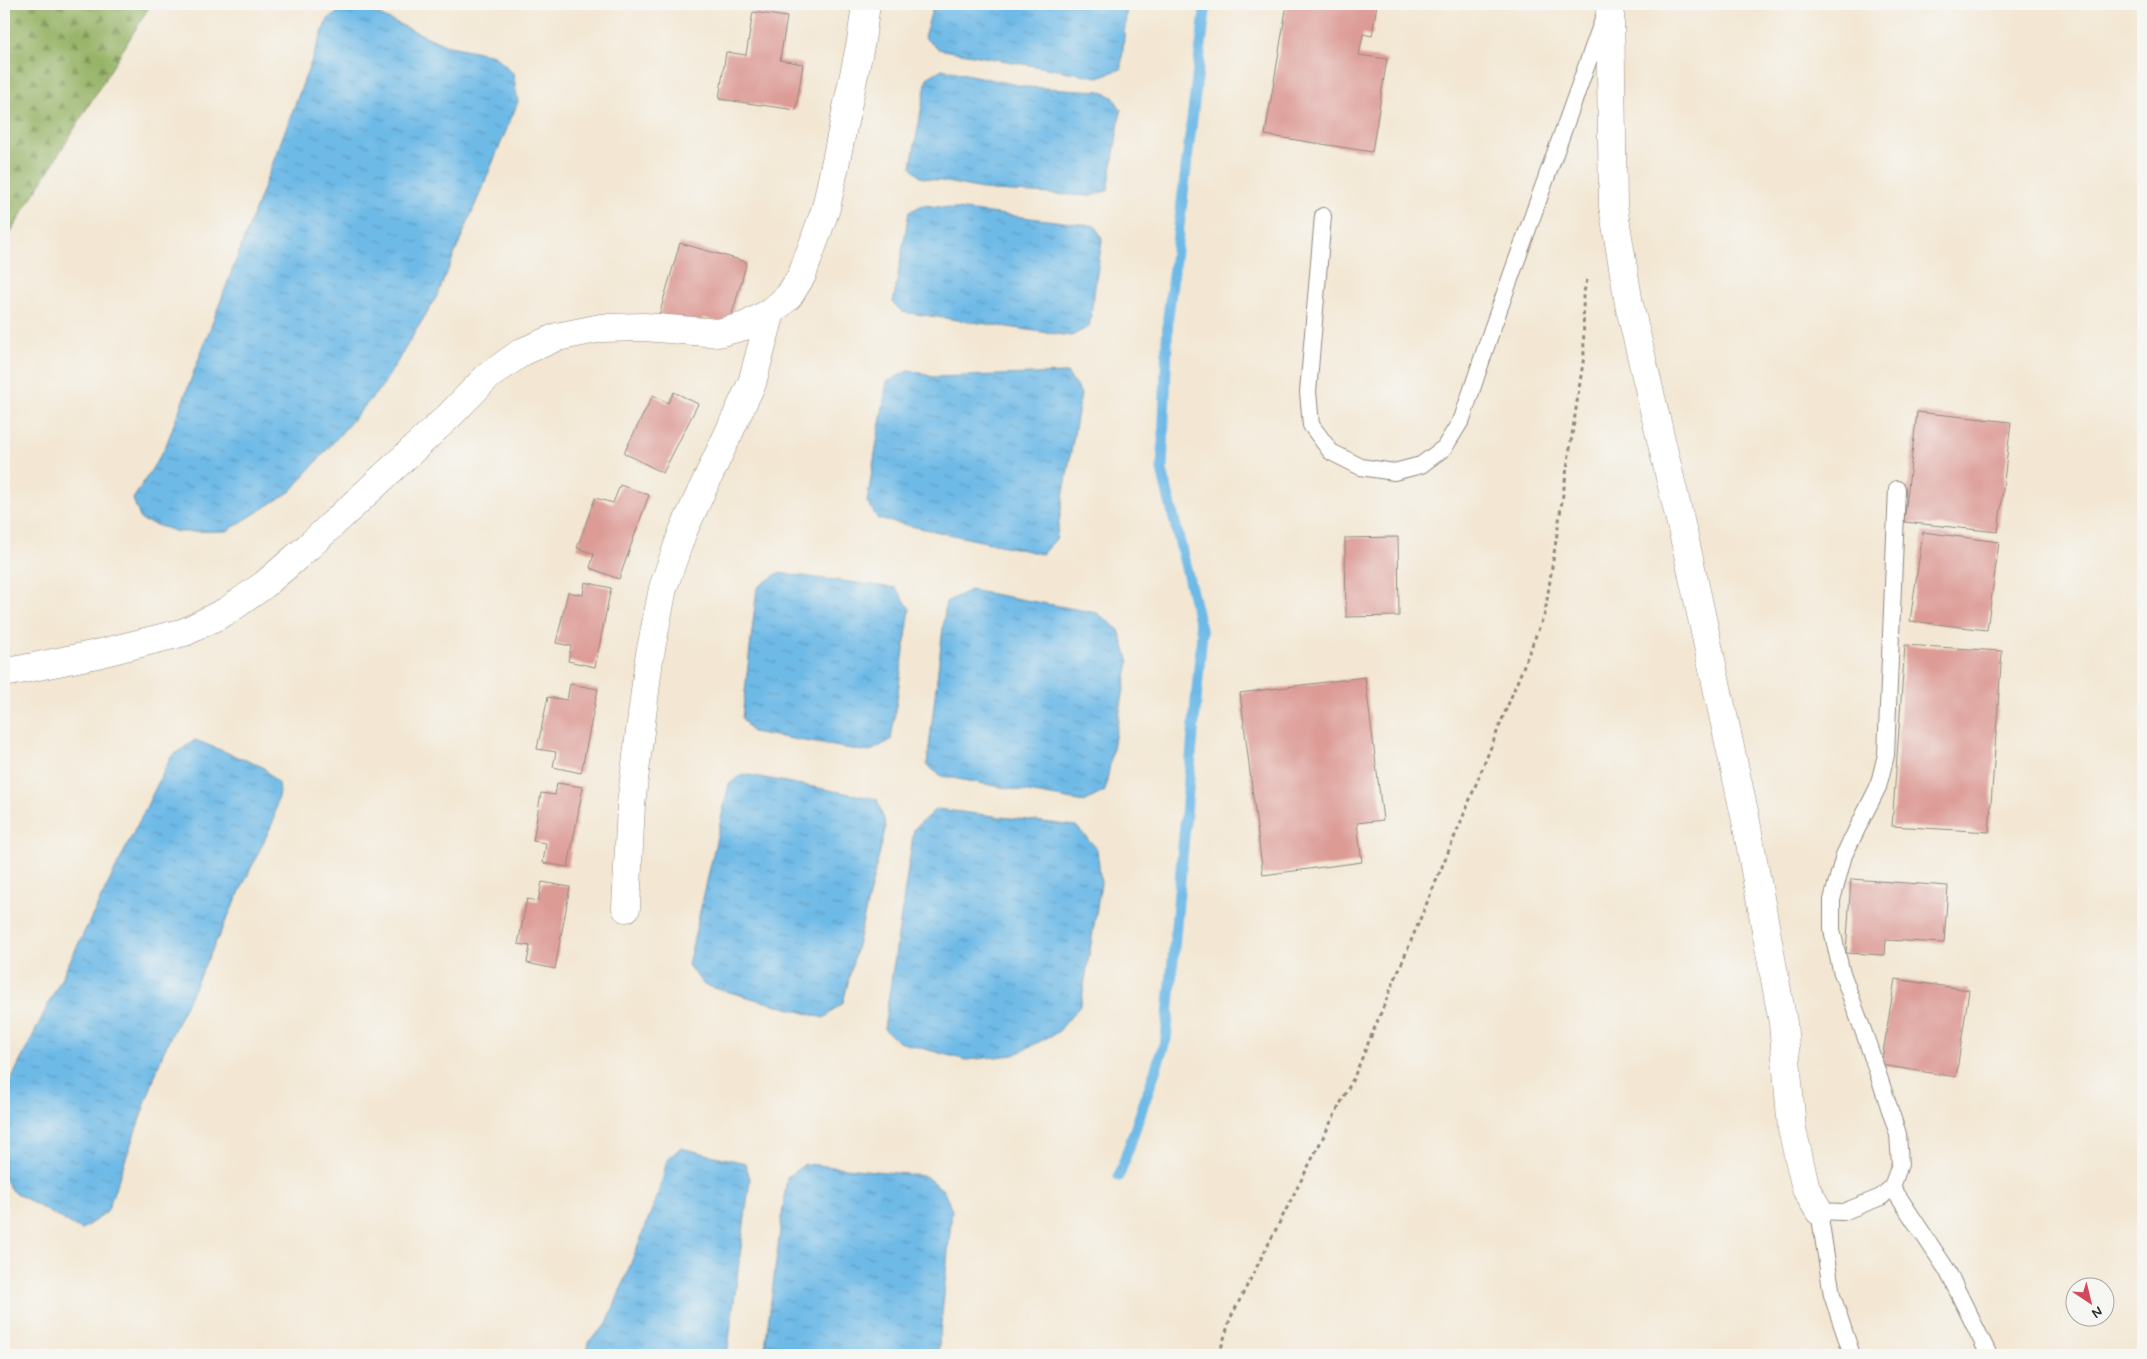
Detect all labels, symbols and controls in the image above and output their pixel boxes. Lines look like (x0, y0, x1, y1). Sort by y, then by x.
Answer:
north arrow (2064, 1276, 2114, 1326)
text: N (2088, 1302, 2106, 1322)

